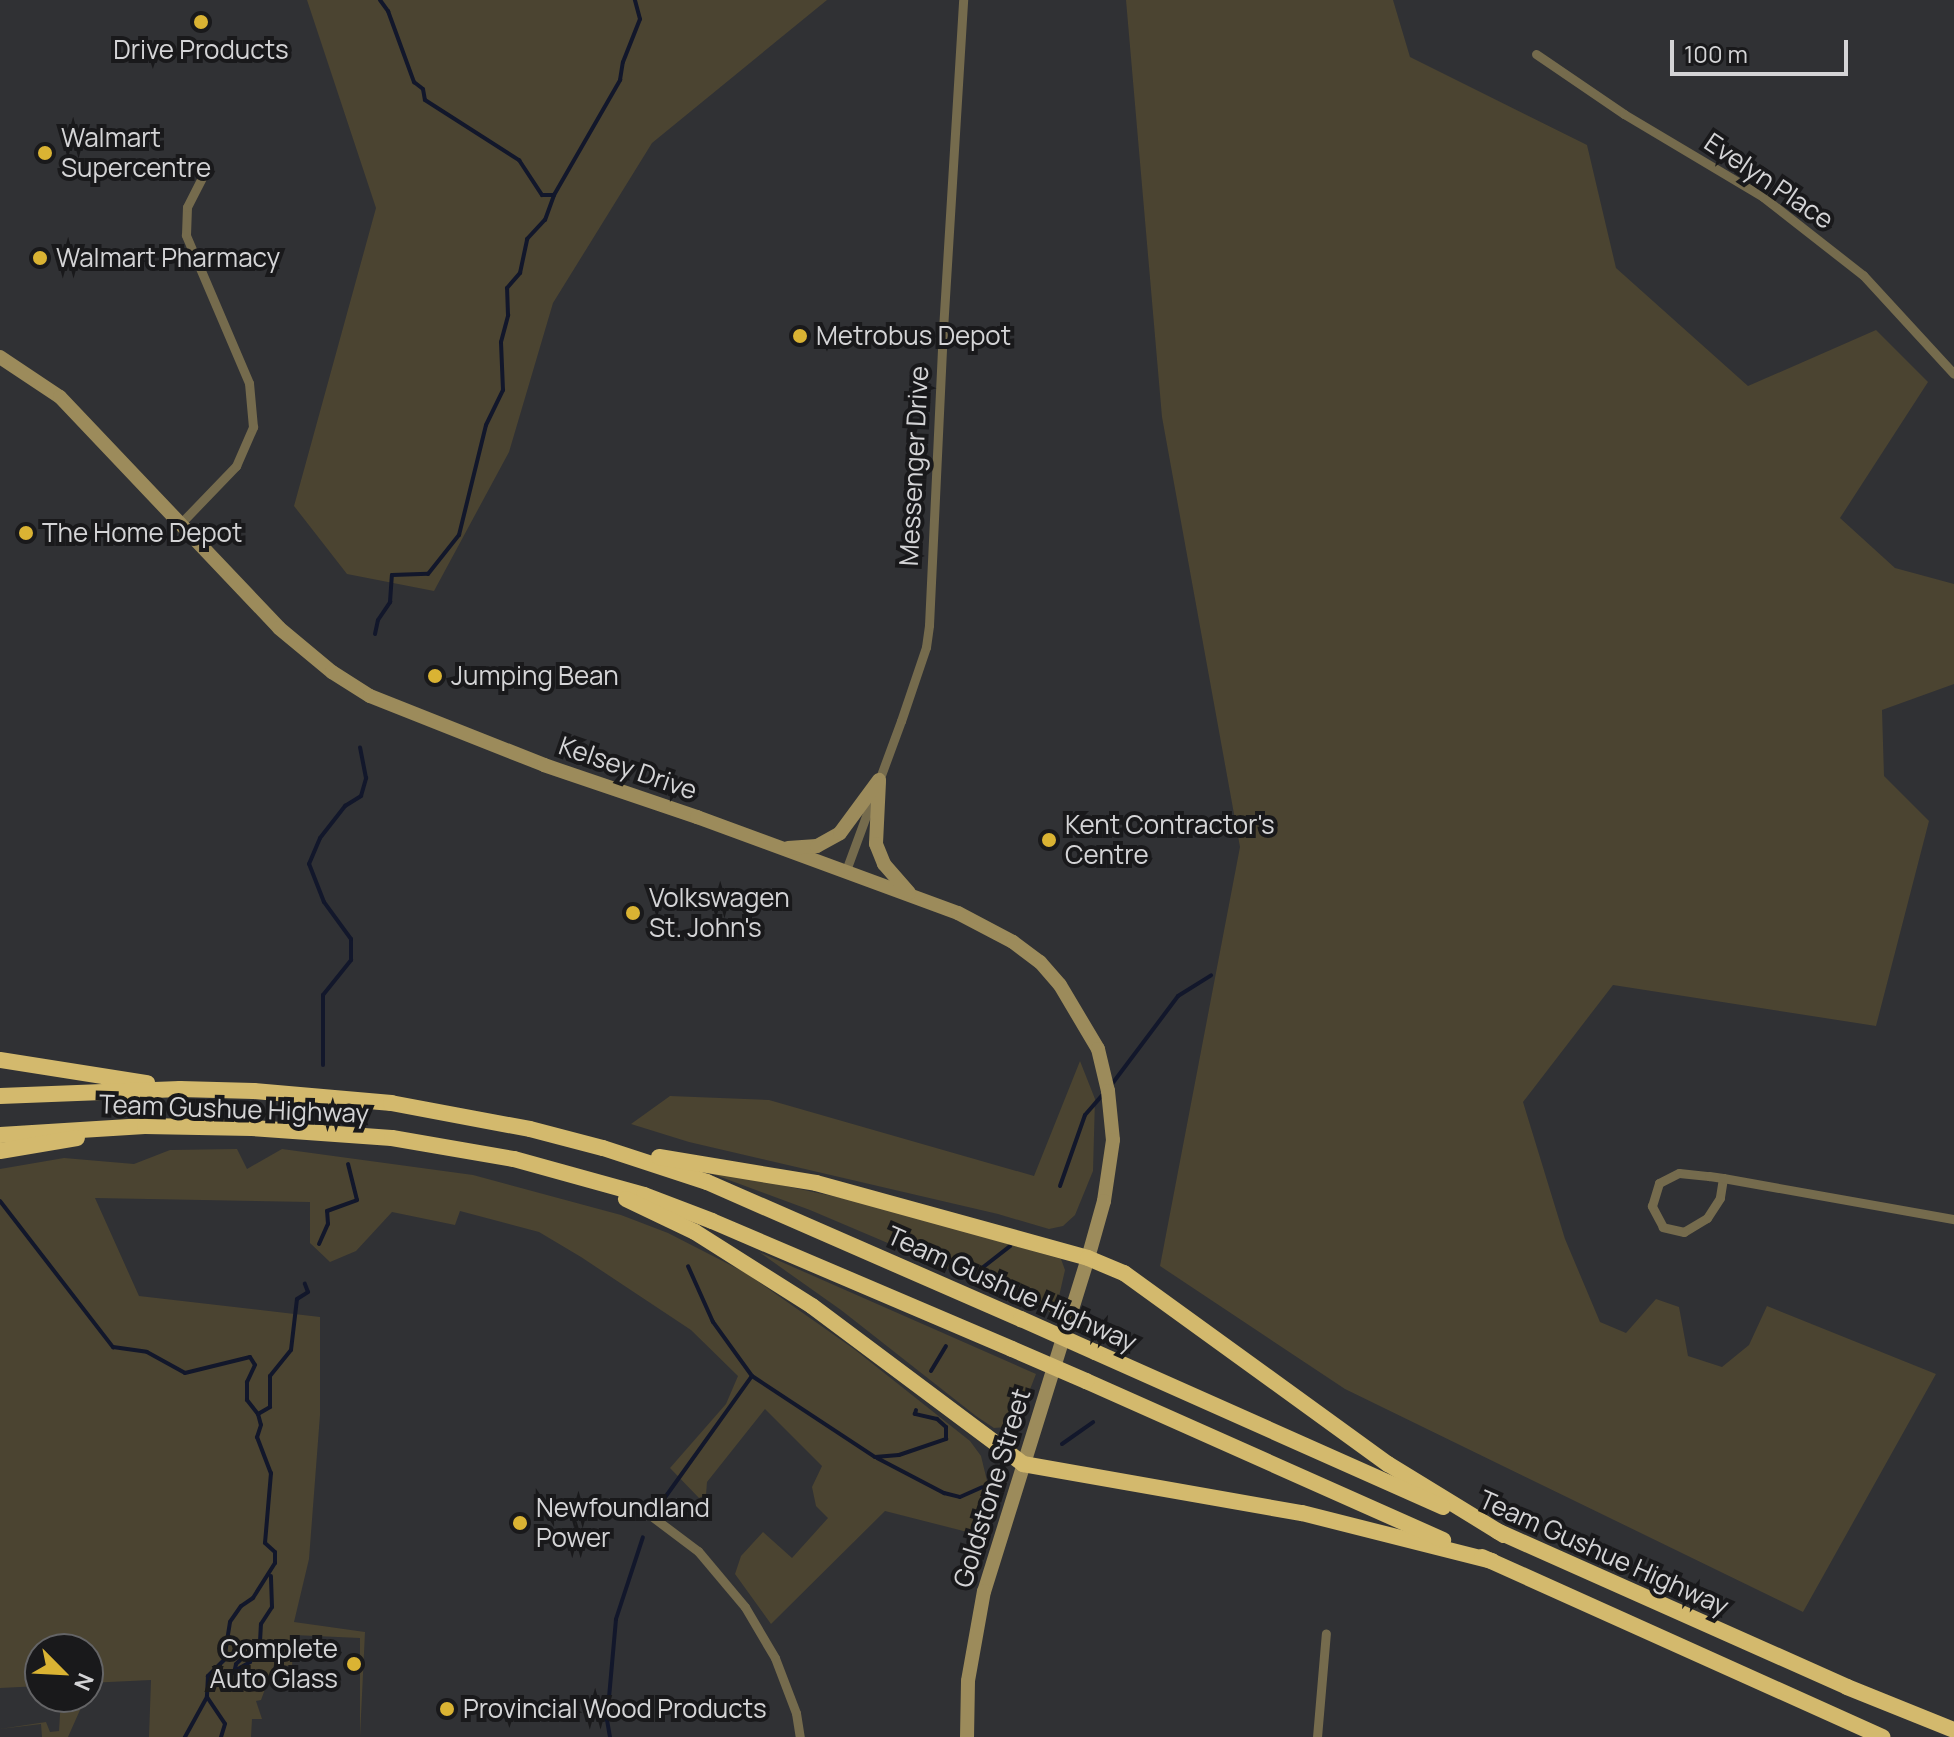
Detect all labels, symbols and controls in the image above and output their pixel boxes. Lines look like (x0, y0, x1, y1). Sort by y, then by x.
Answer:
marker: Drive Products (192, 13, 210, 31)
scale bar (1674, 24, 1852, 74)
place label: Drive Products (113, 34, 289, 66)
text: 100 m (1684, 37, 1748, 70)
place label: Walmart Supercentre (61, 122, 211, 184)
street label: Evelyn Place (1699, 127, 1839, 235)
marker: Walmart Supercentre (36, 144, 54, 162)
place label: Walmart Pharmacy (56, 242, 280, 274)
marker: Walmart Pharmacy (31, 249, 49, 267)
place label: Metrobus Depot (816, 320, 1011, 352)
marker: Metrobus Depot (791, 327, 809, 345)
street label: Messenger Drive (893, 365, 935, 567)
place label: The Home Depot (42, 517, 242, 549)
marker: The Home Depot (17, 524, 35, 542)
place label: Jumping Bean (451, 660, 619, 692)
marker: Jumping Bean (426, 667, 444, 685)
street label: Kelsey Drive (555, 730, 701, 806)
place label: Kent Contractor's Centre (1065, 809, 1275, 870)
marker: Kent Contractor's Centre (1040, 831, 1058, 849)
place label: Volkswagen St. John's (649, 882, 790, 944)
marker: Volkswagen St. John's (624, 904, 642, 922)
street label: Team Gushue Highway (99, 1089, 369, 1129)
street label: Team Gushue Highway (882, 1220, 1142, 1358)
street label: Goldstone Street (947, 1385, 1037, 1591)
street label: Team Gushue Highway (1474, 1484, 1734, 1622)
place label: Newfoundland Power (536, 1492, 710, 1554)
marker: Newfoundland Power (511, 1514, 529, 1532)
north arrow (24, 1633, 104, 1713)
place label: Complete Auto Glass (209, 1633, 338, 1694)
marker: Complete Auto Glass (345, 1655, 363, 1673)
text: N (67, 1669, 101, 1695)
place label: Provincial Wood Products (463, 1693, 767, 1725)
marker: Provincial Wood Products (438, 1700, 456, 1718)

